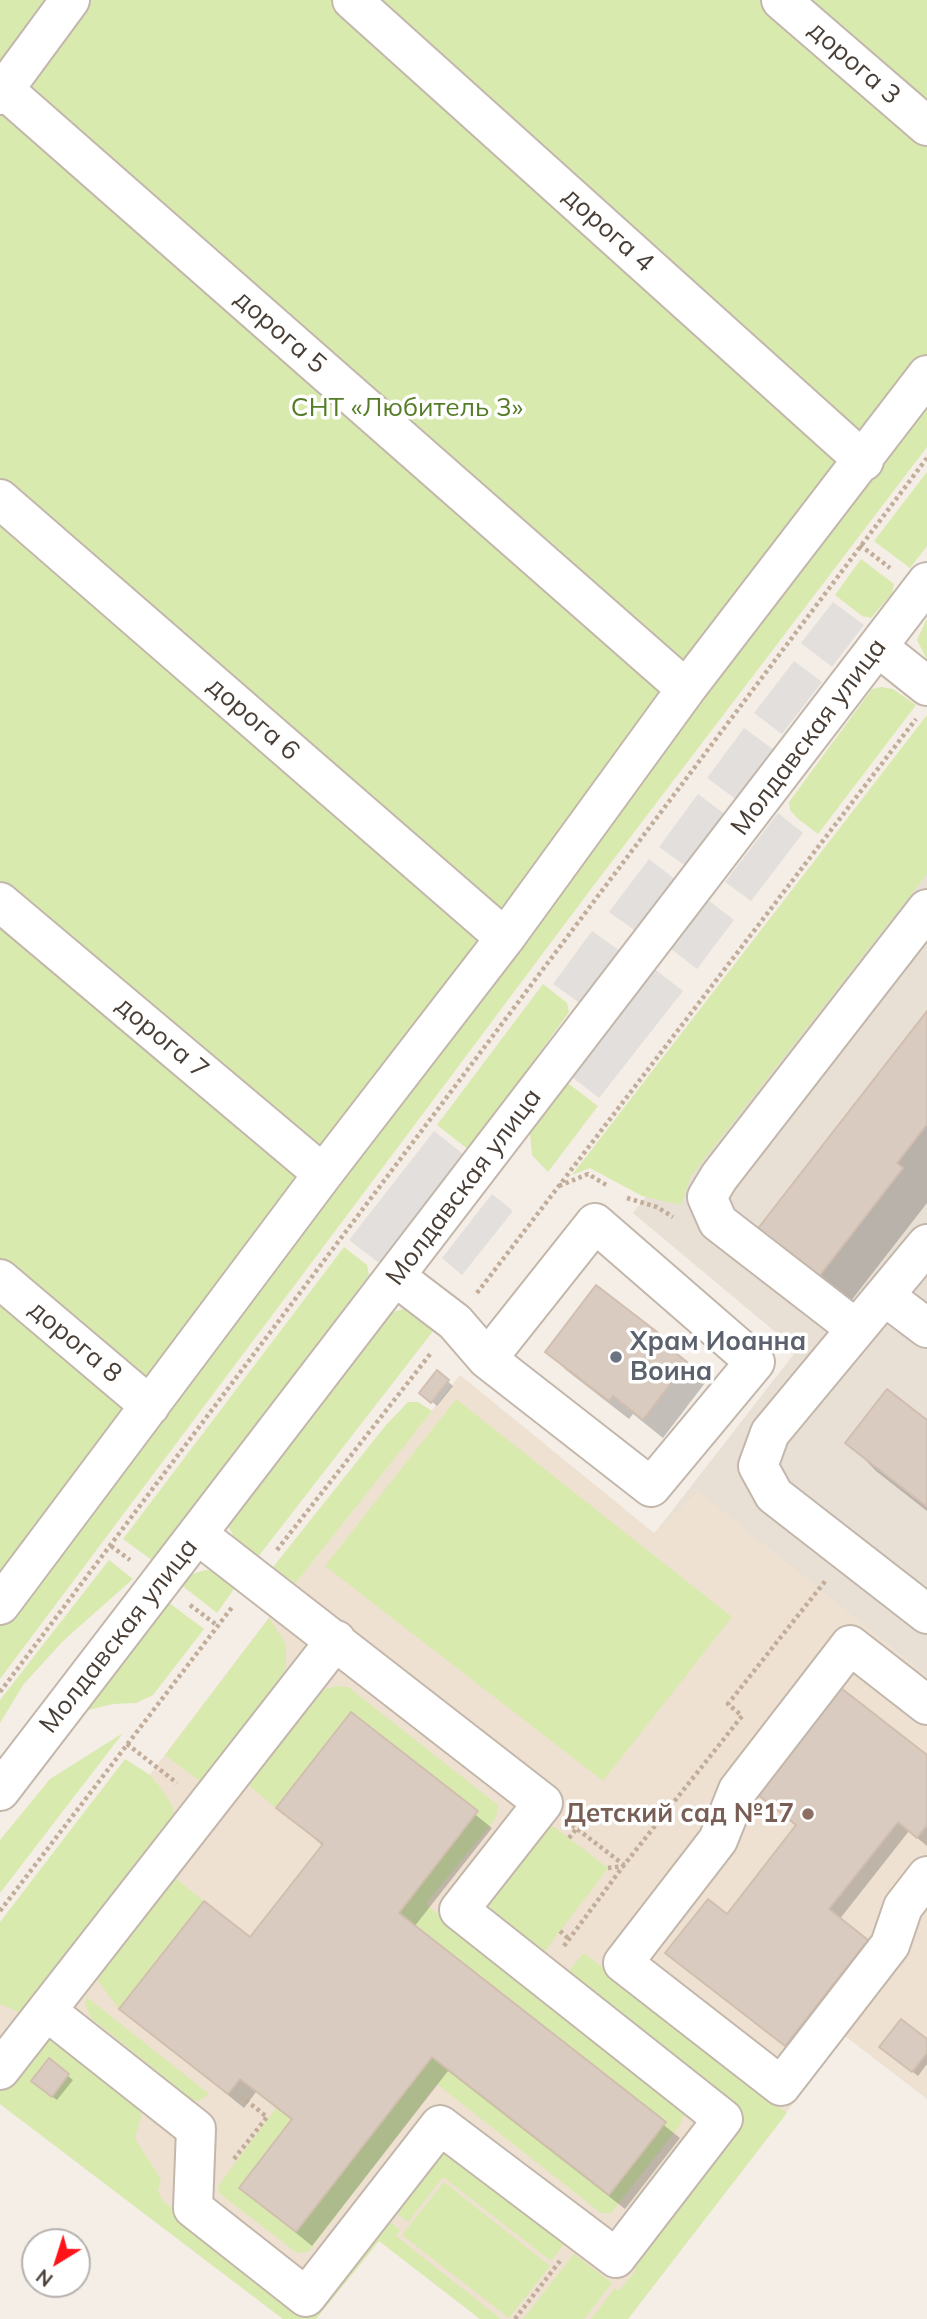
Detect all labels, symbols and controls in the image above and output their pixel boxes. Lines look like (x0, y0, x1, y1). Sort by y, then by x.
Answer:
street label: дорога 3 (802, 15, 906, 111)
street label: дорога 4 (556, 181, 660, 279)
street label: дорога 5 (228, 284, 332, 380)
park label: СНТ «Любитель 3» (291, 392, 523, 424)
street label: Молдавская улица (725, 632, 893, 842)
street label: дорога 6 (201, 671, 305, 767)
street label: дорога 7 (109, 990, 215, 1086)
street label: Молдавская улица (380, 1082, 548, 1292)
street label: дорога 8 (22, 1294, 128, 1390)
place label: Храм Иоанна Воина (630, 1326, 806, 1388)
marker: Храм Иоанна Воина (608, 1349, 624, 1365)
street label: Молдавская улица (33, 1532, 205, 1740)
place label: Детский сад №17 (564, 1798, 794, 1830)
marker: Детский сад №17 (800, 1806, 816, 1822)
north arrow (21, 2228, 91, 2298)
text: N (31, 2264, 57, 2292)

